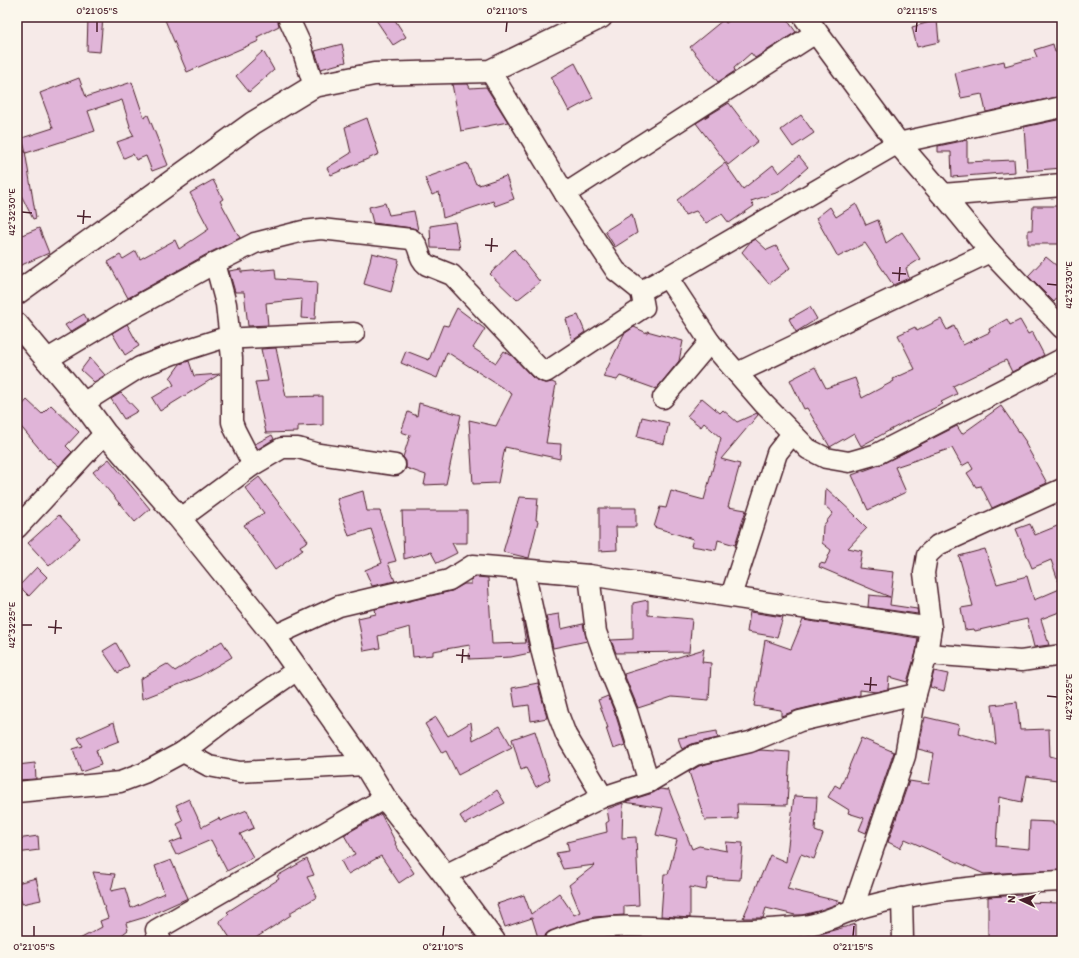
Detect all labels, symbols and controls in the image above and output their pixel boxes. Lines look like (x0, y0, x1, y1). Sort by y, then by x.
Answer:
text: 0°21'05"S (76, 4, 118, 17)
text: 0°21'10"S (487, 4, 528, 17)
text: 0°21'15"S (897, 4, 937, 17)
text: 42°32'30"E (5, 188, 18, 236)
text: 42°32'30"E (1062, 261, 1075, 309)
text: 42°32'25"E (5, 601, 18, 648)
text: 42°32'25"E (1062, 673, 1075, 720)
north arrow (1001, 880, 1041, 920)
text: N (1005, 895, 1018, 904)
text: 0°21'05"S (13, 940, 55, 953)
text: 0°21'10"S (423, 940, 464, 953)
text: 0°21'15"S (833, 940, 873, 953)

